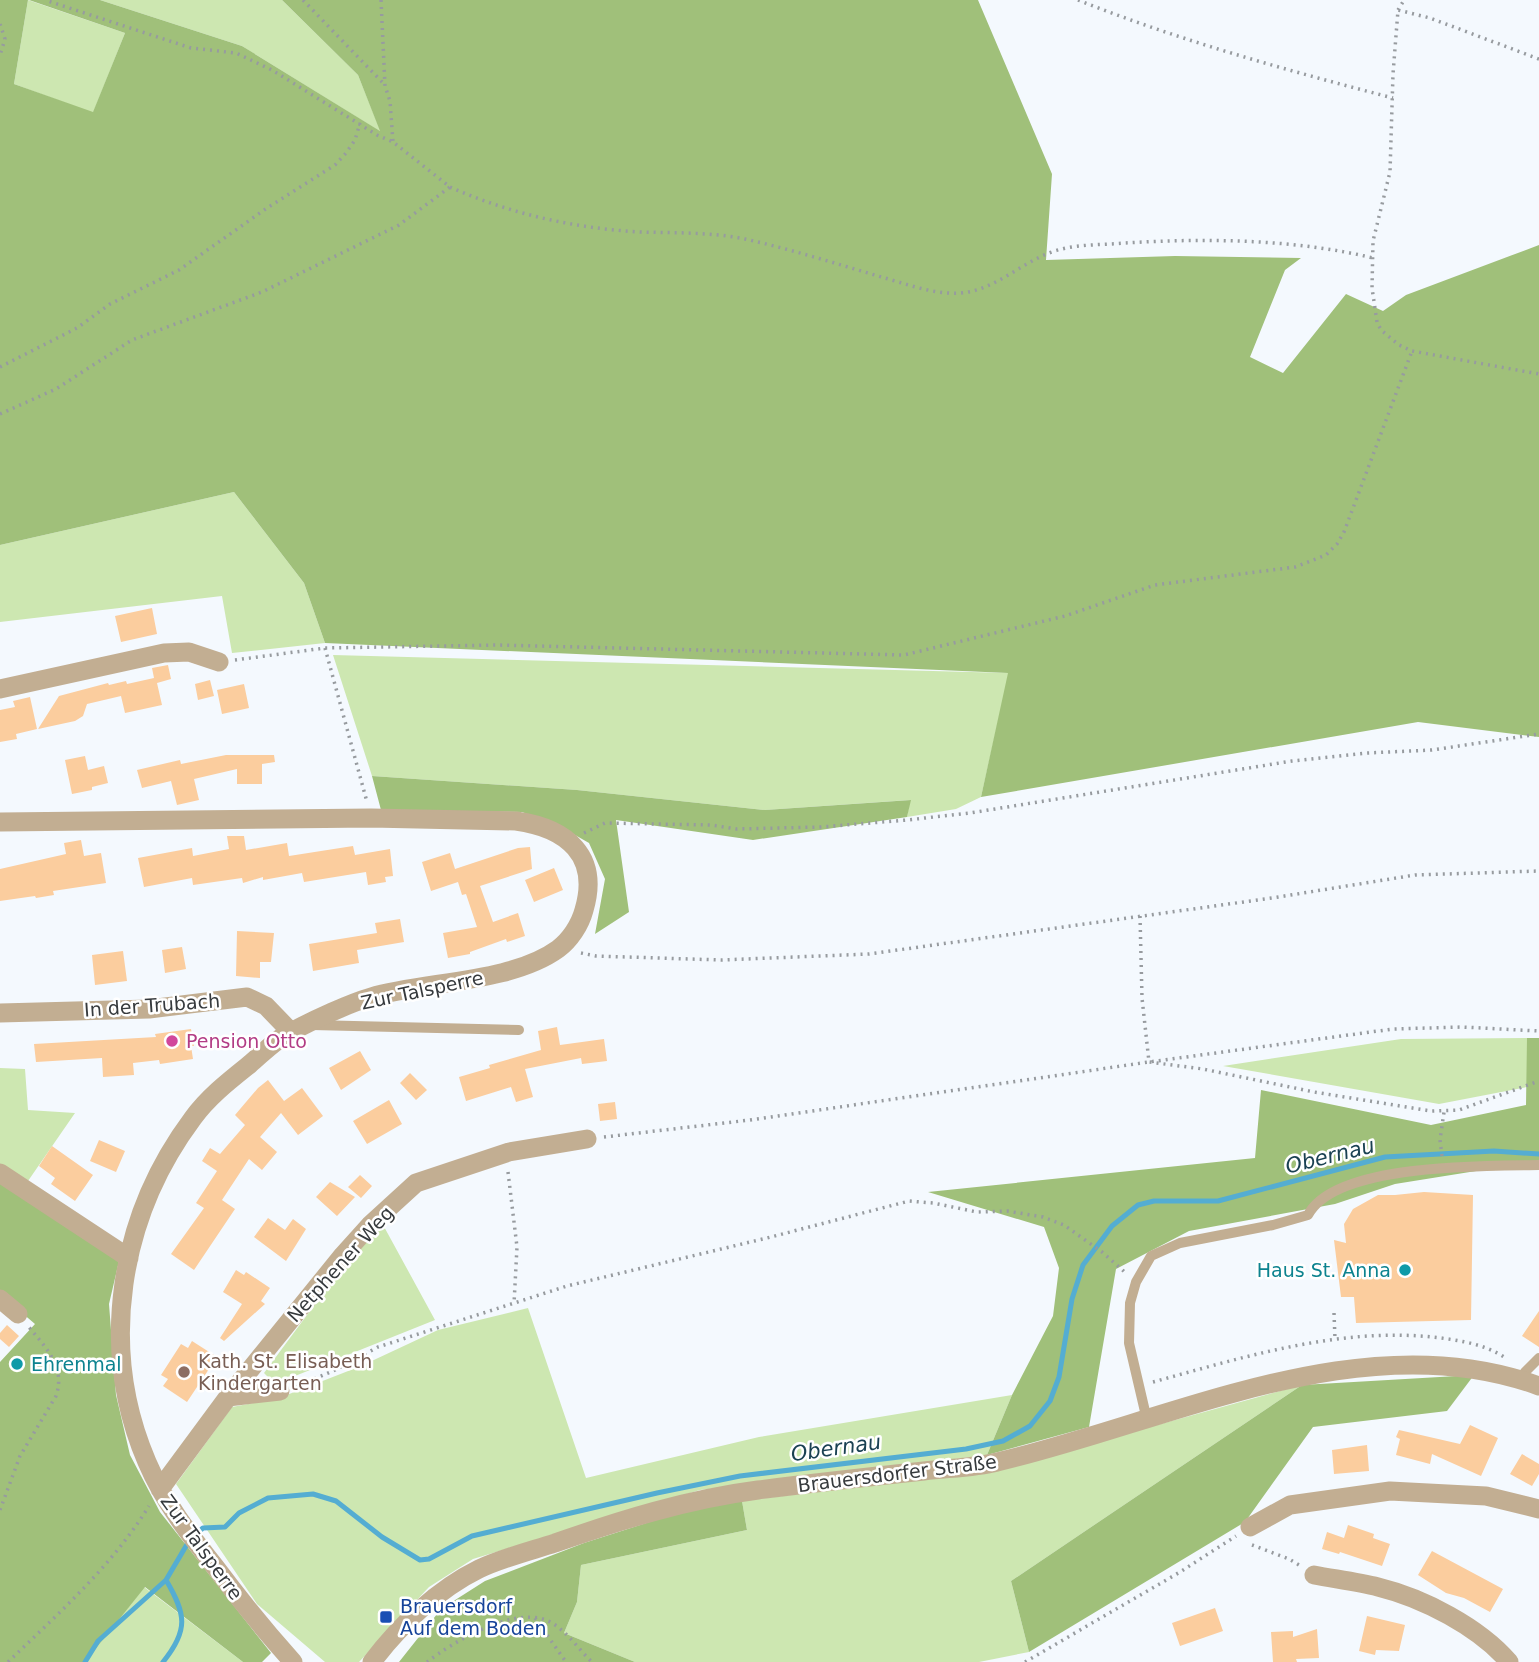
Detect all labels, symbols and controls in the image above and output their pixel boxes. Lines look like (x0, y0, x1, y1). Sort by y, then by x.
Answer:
street label: Zur Talsperre (359, 966, 485, 1014)
street label: In der Trubach (83, 989, 221, 1021)
place label: Pension Otto (186, 1030, 307, 1052)
marker: Pension Otto (164, 1033, 180, 1049)
water label: Obernau (1283, 1133, 1377, 1179)
street label: Netphener Weg (282, 1202, 398, 1326)
place label: Haus St. Anna (1257, 1259, 1391, 1281)
marker: Haus St. Anna (1397, 1262, 1413, 1278)
place label: Kath. St. Elisabeth Kindergarten (198, 1350, 372, 1394)
place label: Ehrenmal (31, 1353, 122, 1375)
marker: Ehrenmal (9, 1356, 25, 1372)
marker: Kath. St. Elisabeth Kindergarten (176, 1364, 192, 1380)
water label: Obernau (789, 1430, 883, 1466)
street label: Brauersdorfer Straße (796, 1450, 998, 1496)
street label: Zur Talsperre (157, 1490, 247, 1604)
place label: Brauersdorf Auf dem Boden (400, 1595, 547, 1639)
marker: Brauersdorf Auf dem Boden (378, 1609, 394, 1625)

